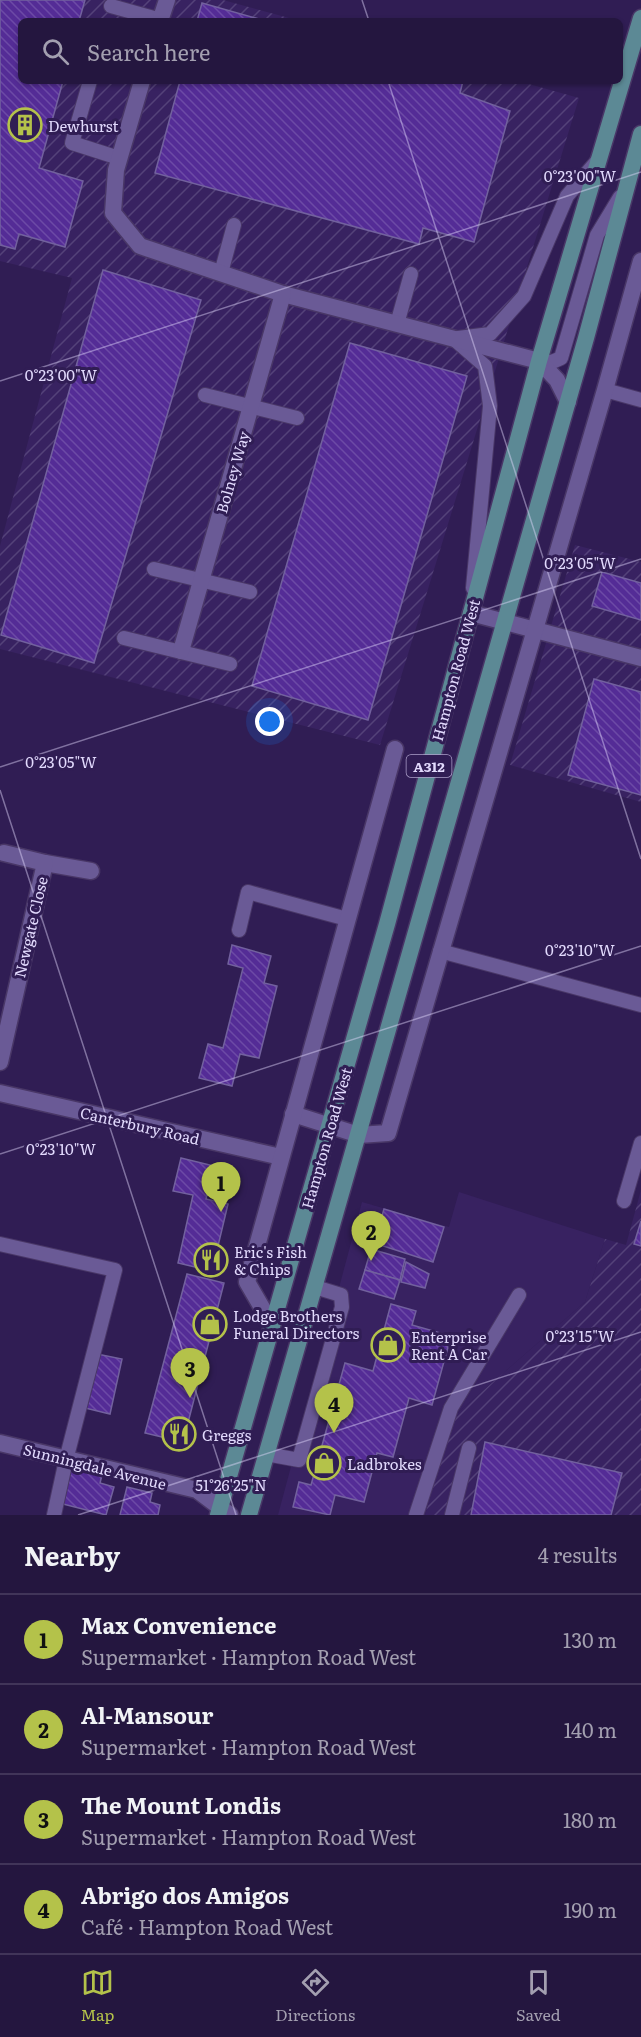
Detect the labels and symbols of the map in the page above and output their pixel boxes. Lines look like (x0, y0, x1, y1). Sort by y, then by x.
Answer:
building icon: Dewhurst (7, 107, 43, 143)
place label: Dewhurst (48, 114, 119, 137)
text: 0°23'00"W (544, 164, 617, 187)
text: 0°23'00"W (25, 363, 98, 386)
street label: Bolney Way (209, 428, 255, 516)
text: 0°23'05"W (544, 551, 616, 574)
street label: Hampton Road West (425, 596, 485, 744)
your location (255, 707, 284, 736)
text: 0°23'05"W (25, 750, 97, 773)
road number: A312 (406, 755, 452, 777)
street label: Newgate Close (7, 874, 53, 980)
text: 0°23'10"W (545, 938, 616, 961)
street label: Hampton Road West (295, 1065, 357, 1211)
street label: Canterbury Road (78, 1100, 202, 1150)
text: 0°23'10"W (26, 1137, 97, 1160)
pin: 1 (202, 1162, 240, 1212)
pin: 2 (352, 1212, 391, 1261)
place label: Eric's Fish & Chips (234, 1240, 307, 1280)
restaurant icon: Eric's Fish & Chips (193, 1242, 229, 1278)
place label: Lodge Brothers Funeral Directors (233, 1304, 360, 1344)
shop icon: Lodge Brothers Funeral Directors (192, 1306, 228, 1342)
text: 0°23'15"W (546, 1324, 615, 1347)
place label: Enterprise Rent A Car (411, 1325, 487, 1365)
shop icon: Enterprise Rent A Car (370, 1327, 406, 1363)
pin: 3 (170, 1348, 210, 1398)
pin: 4 (314, 1384, 354, 1433)
restaurant icon: Greggs (161, 1416, 197, 1452)
place label: Greggs (202, 1423, 251, 1446)
street label: Sunningdale Avenue (21, 1437, 169, 1495)
shop icon: Ladbrokes (306, 1445, 342, 1481)
place label: Ladbrokes (347, 1452, 422, 1475)
text: 51°26'25"N (195, 1473, 267, 1496)

